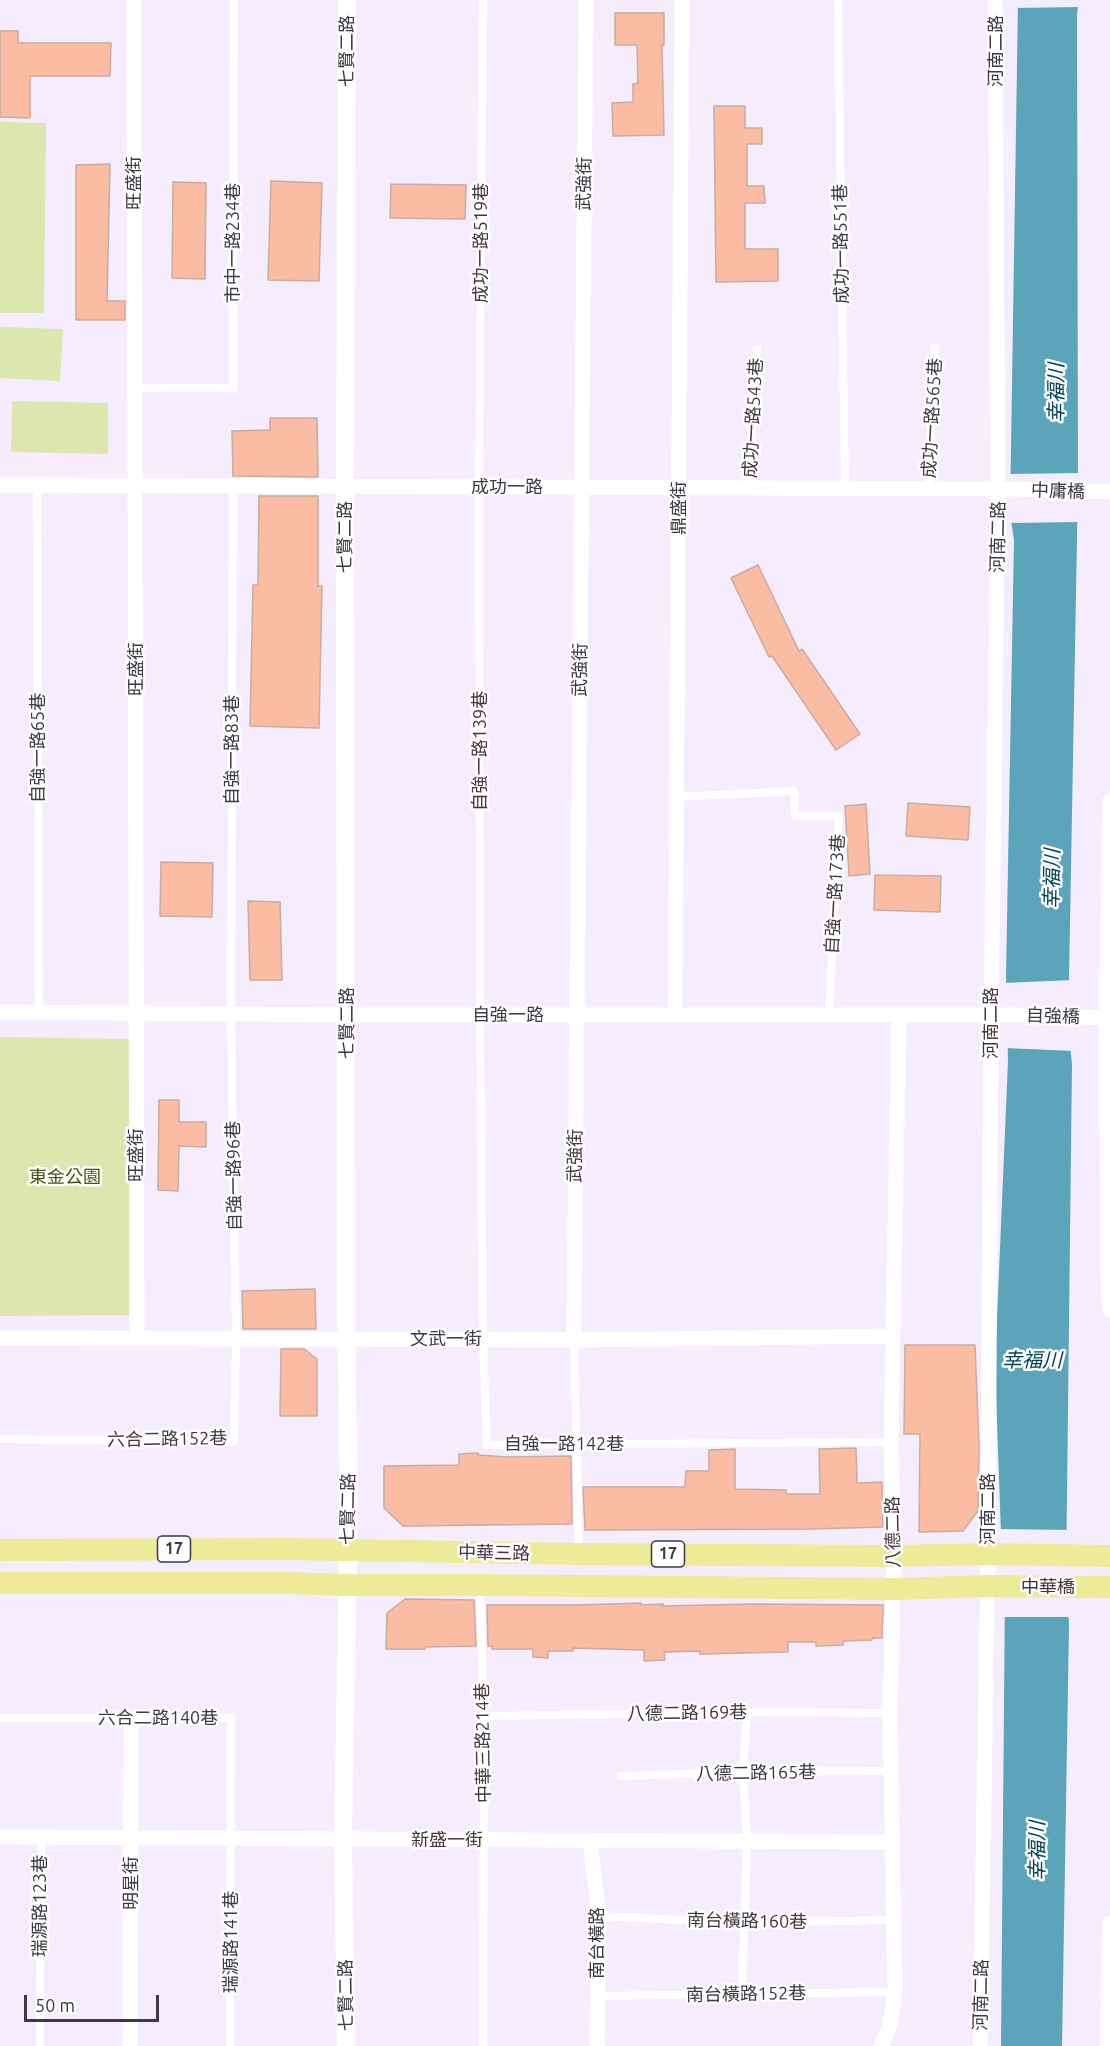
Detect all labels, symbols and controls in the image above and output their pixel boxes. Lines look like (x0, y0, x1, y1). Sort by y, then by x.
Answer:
street label: 七賢二路 (336, 15, 358, 87)
street label: 河南二路 (985, 15, 1007, 87)
street label: 旺盛街 (123, 156, 145, 210)
street label: 武強街 (573, 157, 595, 211)
street label: 市中一路234巷 (222, 183, 244, 303)
street label: 成功一路519巷 (470, 183, 492, 303)
street label: 成功一路551巷 (829, 184, 853, 304)
street label: 成功一路543巷 (739, 357, 767, 479)
street label: 成功一路565巷 (918, 357, 946, 479)
water label: 幸福川 (1044, 363, 1068, 423)
street label: 成功一路 (471, 476, 543, 498)
street label: 中庸橋 (1031, 479, 1085, 503)
street label: 鼎盛街 (668, 481, 690, 535)
street label: 七賢二路 (334, 501, 356, 573)
street label: 河南二路 (987, 501, 1009, 573)
street label: 旺盛街 (125, 642, 147, 696)
street label: 武強街 (569, 643, 591, 697)
street label: 自強一路139巷 (469, 691, 491, 811)
street label: 自強一路65巷 (27, 693, 49, 803)
street label: 自強一路83巷 (221, 695, 243, 805)
street label: 自強一路173巷 (821, 833, 849, 955)
water label: 幸福川 (1039, 849, 1065, 909)
street label: 七賢二路 (336, 987, 358, 1059)
street label: 河南二路 (980, 987, 1002, 1059)
street label: 自強一路 (472, 1004, 544, 1026)
street label: 自強橋 (1026, 1004, 1080, 1028)
street label: 自強一路96巷 (222, 1121, 246, 1231)
street label: 旺盛街 (125, 1128, 147, 1182)
street label: 武強街 (564, 1129, 586, 1183)
park label: 東金公園 (29, 1166, 101, 1188)
street label: 文武一街 (410, 1328, 482, 1350)
water label: 幸福川 (1002, 1348, 1062, 1372)
street label: 六合二路152巷 (107, 1427, 227, 1451)
street label: 自強一路142巷 (504, 1433, 624, 1455)
street label: 七賢二路 (337, 1473, 359, 1545)
street label: 河南二路 (977, 1473, 999, 1545)
street label: 八德二路 (882, 1496, 904, 1568)
road number: 17 (158, 1536, 190, 1562)
road number: 17 (652, 1541, 684, 1567)
street label: 中華三路 (458, 1542, 530, 1564)
street label: 中華橋 (1021, 1576, 1075, 1598)
street label: 中華三路214巷 (471, 1683, 495, 1803)
street label: 八德二路169巷 (627, 1701, 747, 1725)
street label: 六合二路140巷 (98, 1707, 218, 1729)
street label: 八德二路165巷 (696, 1761, 816, 1785)
water label: 幸福川 (1025, 1821, 1049, 1881)
street label: 新盛一街 (411, 1829, 483, 1851)
street label: 瑞源路123巷 (29, 1855, 51, 1957)
street label: 明星街 (120, 1856, 142, 1910)
street label: 瑞源路141巷 (220, 1891, 242, 1993)
street label: 南台橫路 (586, 1907, 608, 1979)
street label: 南台橫路160巷 (687, 1909, 807, 1933)
street label: 七賢二路 (335, 1959, 357, 2031)
street label: 河南二路 (970, 1959, 992, 2031)
street label: 南台橫路152巷 (686, 1982, 806, 2006)
scale bar (27, 1983, 162, 2021)
text: 50 m (35, 1995, 75, 2015)

